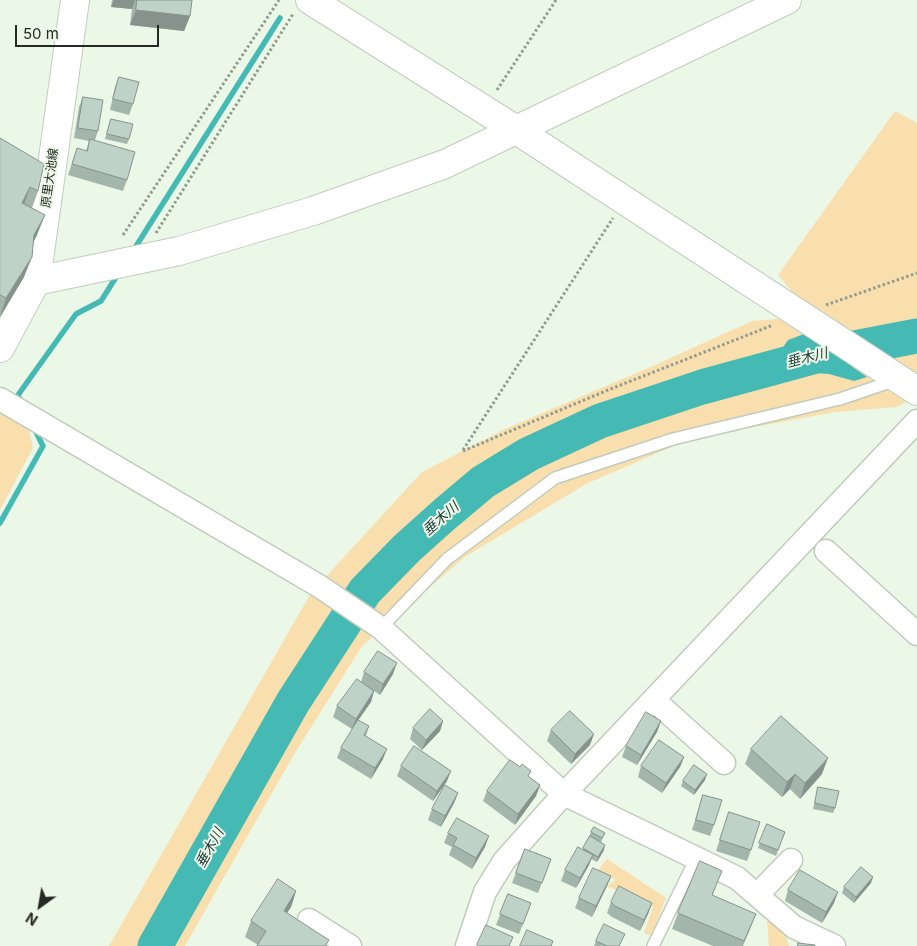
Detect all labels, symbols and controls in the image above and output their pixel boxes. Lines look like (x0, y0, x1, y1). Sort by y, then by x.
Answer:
scale bar (18, 15, 161, 47)
text: 50 m (23, 24, 59, 43)
street label: 原里大池線 (39, 147, 61, 209)
water label: 垂木川 (785, 345, 829, 371)
water label: 垂木川 (420, 499, 462, 539)
water label: 垂木川 (192, 826, 228, 870)
north arrow (15, 881, 65, 931)
text: N (23, 909, 41, 929)

